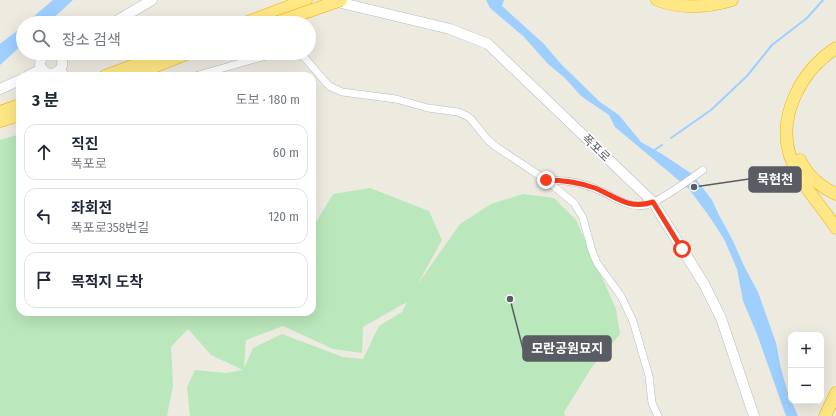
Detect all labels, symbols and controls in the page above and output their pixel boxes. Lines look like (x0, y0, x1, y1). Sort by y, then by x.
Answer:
search box (16, 16, 316, 60)
icon: search (30, 27, 52, 49)
text: 장소 검색 (62, 31, 121, 49)
text: 3 분 (32, 90, 59, 111)
text: 도보 · 180 m (236, 92, 300, 107)
street label: 폭포로 (579, 131, 613, 165)
text: 직진 (71, 135, 99, 153)
icon: ahead (33, 141, 55, 163)
text: 60 m (273, 145, 299, 160)
text: 폭포로 (71, 156, 107, 171)
callout: 묵현천 (749, 167, 801, 192)
route end (537, 171, 555, 189)
text: 묵현천 (757, 172, 793, 187)
text: 좌회전 (71, 199, 112, 217)
icon: left (33, 205, 55, 227)
text: 120 m (268, 209, 299, 224)
text: 폭포로358번길 (71, 220, 149, 235)
route start (673, 240, 691, 258)
icon: arrive (33, 269, 55, 291)
text: 목적지 도착 (71, 273, 143, 291)
map controls (788, 332, 824, 404)
button: + (788, 332, 824, 368)
callout: 모란공원묘지 (523, 336, 611, 361)
text: 모란공원묘지 (531, 341, 603, 356)
button: − (788, 368, 824, 404)

